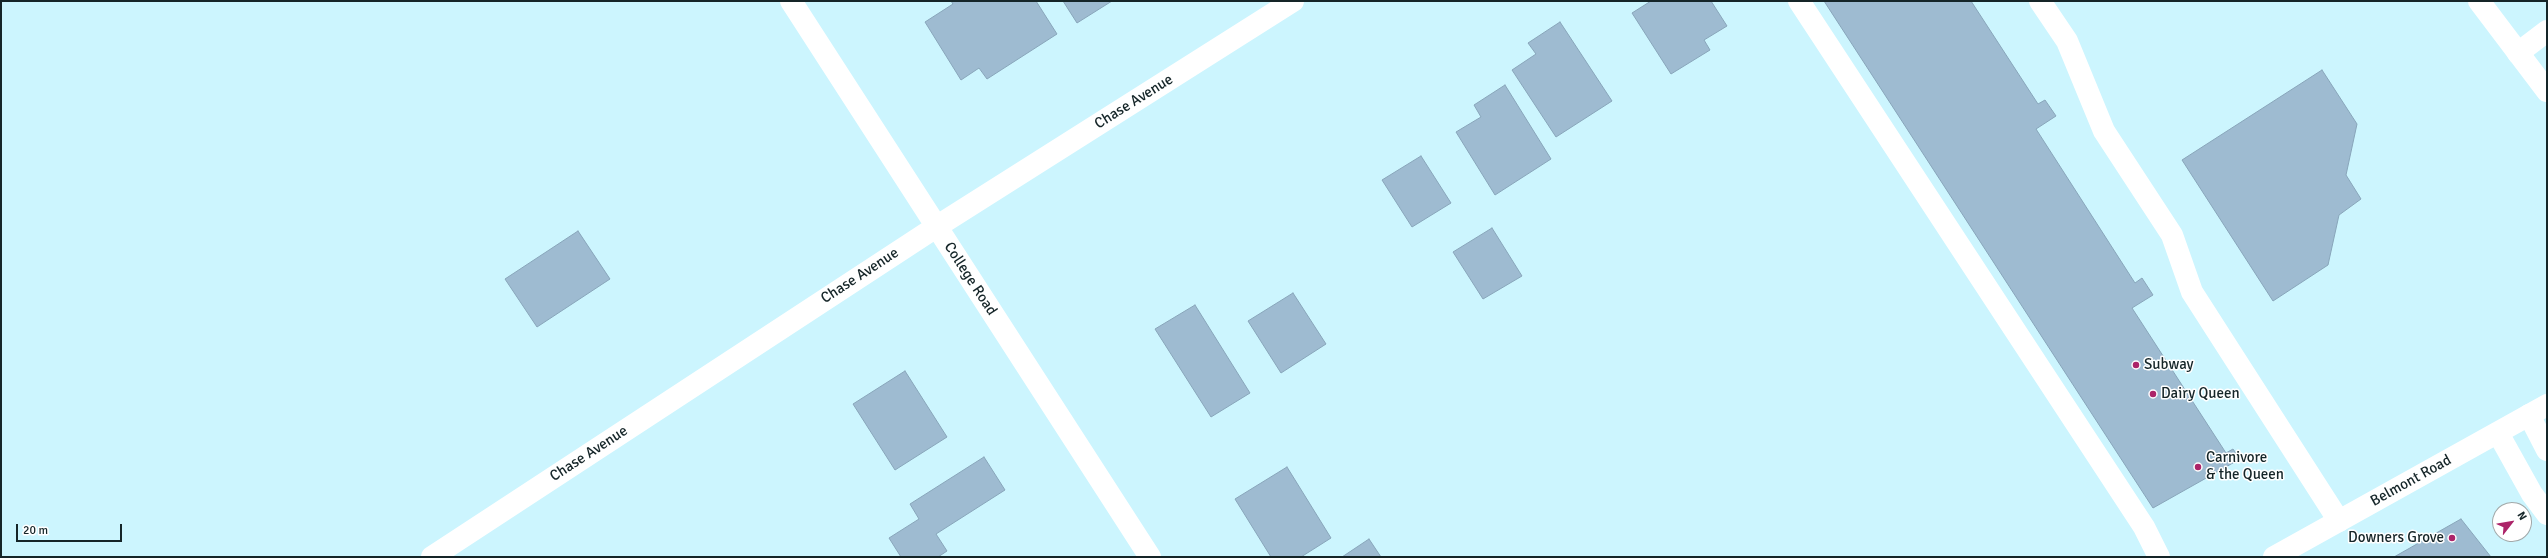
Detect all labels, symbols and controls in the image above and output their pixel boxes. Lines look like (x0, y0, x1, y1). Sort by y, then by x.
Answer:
street label: Chase Avenue (1091, 71, 1177, 133)
street label: College Road (940, 239, 1000, 319)
street label: Chase Avenue (818, 244, 902, 308)
place label: Subway (2144, 356, 2194, 374)
marker: Subway (2131, 360, 2141, 370)
place label: Dairy Queen (2161, 385, 2240, 403)
marker: Dairy Queen (2148, 389, 2158, 399)
street label: Chase Avenue (547, 422, 631, 486)
place label: Carnivore & the Queen (2206, 449, 2284, 484)
street label: Belmont Road (2367, 451, 2455, 511)
marker: Carnivore & the Queen (2193, 462, 2203, 472)
north arrow (2492, 502, 2532, 542)
text: N (2514, 509, 2529, 523)
scale bar (18, 516, 124, 542)
text: 20 m (23, 523, 48, 538)
place label: Downers Grove (2348, 529, 2444, 547)
marker: Downers Grove (2447, 533, 2457, 543)

